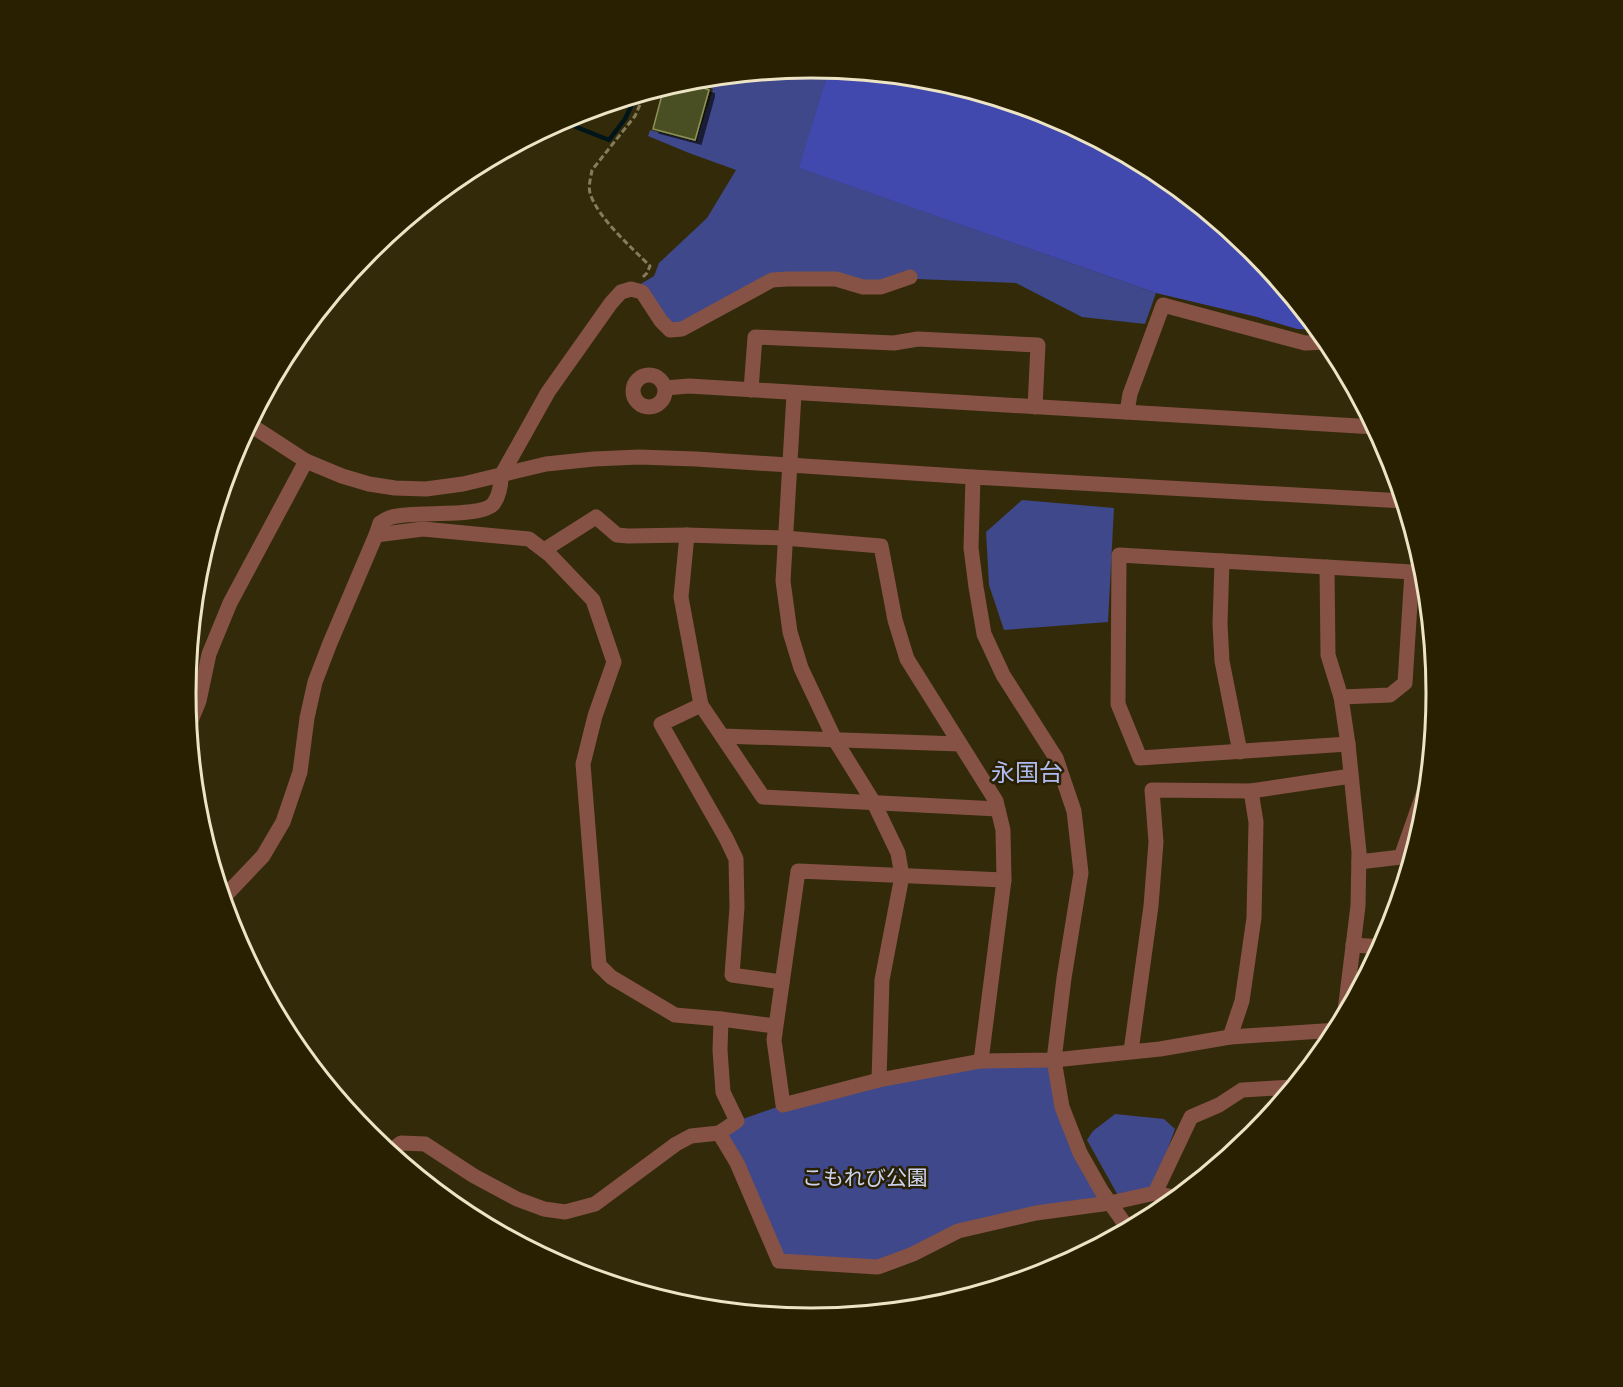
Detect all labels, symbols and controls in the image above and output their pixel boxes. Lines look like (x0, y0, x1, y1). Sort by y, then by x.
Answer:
district label: 永国台 (991, 757, 1063, 788)
park label: こもれび公園 (802, 1164, 928, 1191)

